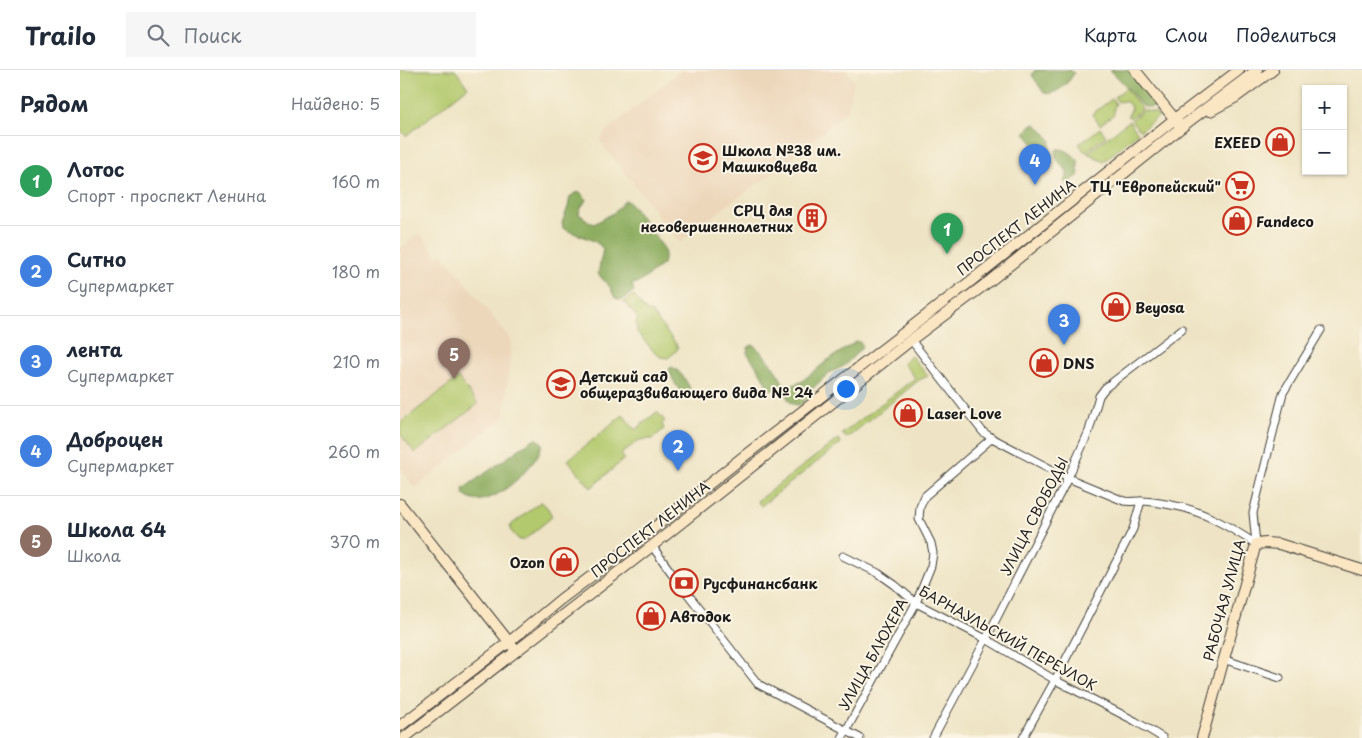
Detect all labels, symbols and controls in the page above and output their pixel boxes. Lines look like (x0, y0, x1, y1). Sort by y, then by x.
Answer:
search box (126, 12, 476, 57)
text: Trailo (25, 17, 96, 53)
icon: search (144, 21, 172, 49)
text: Поиск (184, 21, 242, 49)
text: Карта (1084, 21, 1137, 48)
text: Слои (1165, 21, 1208, 48)
text: Поделиться (1236, 21, 1337, 48)
map controls (1302, 85, 1347, 175)
button: + (1302, 85, 1347, 130)
text: Рядом (20, 87, 88, 119)
text: Найдено: 5 (291, 91, 380, 115)
shop icon: EXEED (1265, 127, 1295, 157)
button: − (1302, 130, 1347, 175)
place label: EXEED (1214, 132, 1261, 153)
place label: Школа №38 им. Машковцева (722, 140, 841, 177)
school or university icon: Школа №38 им. Машковцева (688, 143, 718, 173)
pin: 4 (1019, 144, 1051, 185)
text: Лотос (67, 155, 124, 183)
text: 1 (32, 169, 40, 193)
text: 160 m (332, 169, 380, 193)
supermarket icon: ТЦ "Европейский" (1225, 171, 1255, 201)
street label: ПРОСПЕКТ ЛЕНИНА (952, 174, 1080, 280)
place label: ТЦ "Европейский" (1090, 176, 1221, 197)
text: Спорт · проспект Ленина (67, 183, 266, 207)
place label: СРЦ для несовершеннолетних (640, 200, 793, 237)
building icon: СРЦ для несовершеннолетних (797, 203, 827, 233)
shop icon: Fandeco (1222, 206, 1252, 236)
place label: Fandeco (1256, 211, 1314, 232)
pin: 1 (931, 213, 963, 254)
text: Ситно (67, 245, 126, 273)
text: 2 (30, 259, 42, 283)
text: 180 m (332, 259, 380, 283)
text: Супермаркет (67, 273, 174, 297)
shop icon: Beyosa (1101, 292, 1131, 322)
place label: Beyosa (1135, 297, 1185, 318)
pin: 3 (1048, 304, 1080, 345)
text: лента (67, 335, 123, 363)
pin: 5 (438, 338, 470, 379)
shop icon: DNS (1029, 348, 1059, 378)
text: 3 (31, 349, 41, 373)
text: 210 m (332, 349, 380, 373)
place label: DNS (1063, 353, 1094, 374)
text: Супермаркет (67, 363, 174, 387)
place label: Детский сад общеразвивающего вида № 24 (579, 366, 814, 403)
school or university icon: Детский сад общеразвивающего вида № 24 (546, 369, 576, 399)
your location (833, 376, 859, 402)
shop icon: Laser Love (893, 398, 923, 428)
place label: Laser Love (927, 403, 1002, 424)
text: Доброцен (67, 425, 163, 453)
pin: 2 (662, 430, 694, 471)
text: 4 (31, 439, 41, 463)
text: 260 m (328, 439, 380, 463)
text: Супермаркет (67, 453, 174, 477)
street label: УЛИЦА СВОБОДЫ (995, 453, 1073, 579)
street label: ПРОСПЕКТ ЛЕНИНА (586, 476, 714, 582)
text: Школа 64 (67, 515, 166, 543)
text: 5 (31, 529, 41, 553)
text: 370 m (330, 529, 380, 553)
street label: РАБОЧАЯ УЛИЦА (1198, 536, 1250, 663)
text: Школа (67, 543, 121, 567)
shop icon: Ozon (549, 547, 579, 577)
place label: Ozon (510, 552, 545, 573)
bank icon: Русфинансбанк (669, 568, 699, 598)
place label: Русфинансбанк (703, 573, 817, 594)
street label: БАРНАУЛЬСКИЙ ПЕРЕУЛОК (916, 580, 1100, 696)
street label: УЛИЦА БЛЮХЕРА (833, 594, 913, 714)
shop icon: Автодок (636, 601, 666, 631)
place label: Автодок (670, 606, 731, 627)

